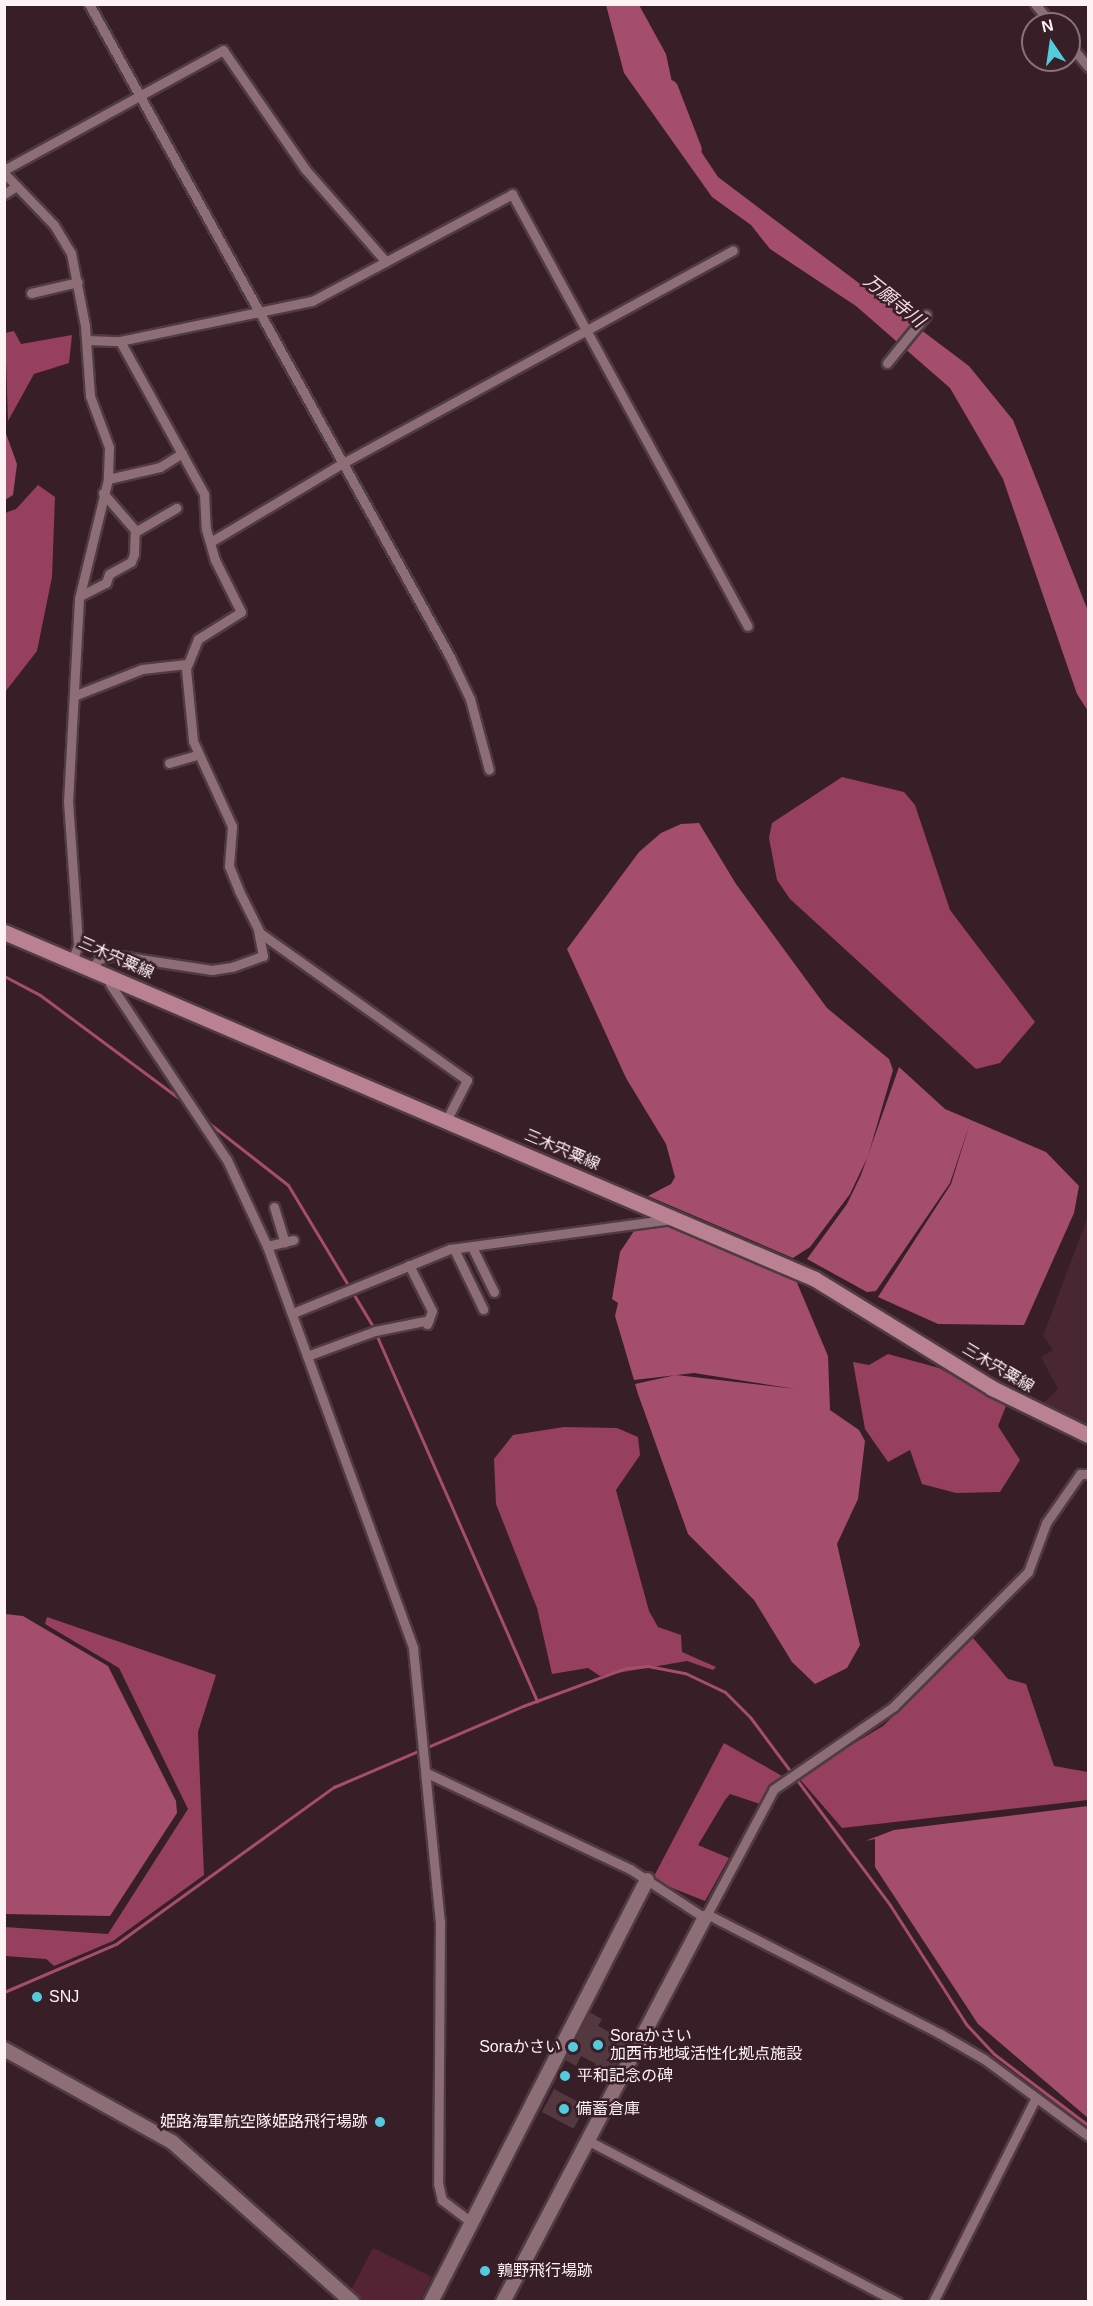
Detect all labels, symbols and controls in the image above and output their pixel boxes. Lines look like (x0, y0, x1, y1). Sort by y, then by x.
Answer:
north arrow (1021, 12, 1081, 72)
text: N (1040, 16, 1055, 36)
water label: 万願寺川 (859, 270, 929, 332)
street label: 三木宍粟線 (76, 933, 156, 983)
street label: 三木宍粟線 (521, 1126, 603, 1174)
street label: 三木宍粟線 (959, 1339, 1037, 1397)
place label: SNJ (49, 1987, 79, 2007)
marker: SNJ (30, 1990, 44, 2004)
place label: Soraかさい 加西市地域活性化拠点施設 (610, 2026, 802, 2064)
place label: Soraかさい (479, 2037, 561, 2057)
marker: Soraかさい 加西市地域活性化拠点施設 (591, 2038, 605, 2052)
marker: Soraかさい (566, 2040, 580, 2054)
place label: 平和記念の碑 (577, 2066, 673, 2086)
marker: 平和記念の碑 (558, 2069, 572, 2083)
place label: 備蓄倉庫 (576, 2099, 640, 2119)
marker: 備蓄倉庫 (557, 2102, 571, 2116)
place label: 姫路海軍航空隊姫路飛行場跡 (160, 2112, 368, 2132)
marker: 姫路海軍航空隊姫路飛行場跡 (373, 2115, 387, 2129)
place label: 鶉野飛行場跡 (497, 2261, 593, 2281)
marker: 鶉野飛行場跡 (478, 2264, 492, 2278)

